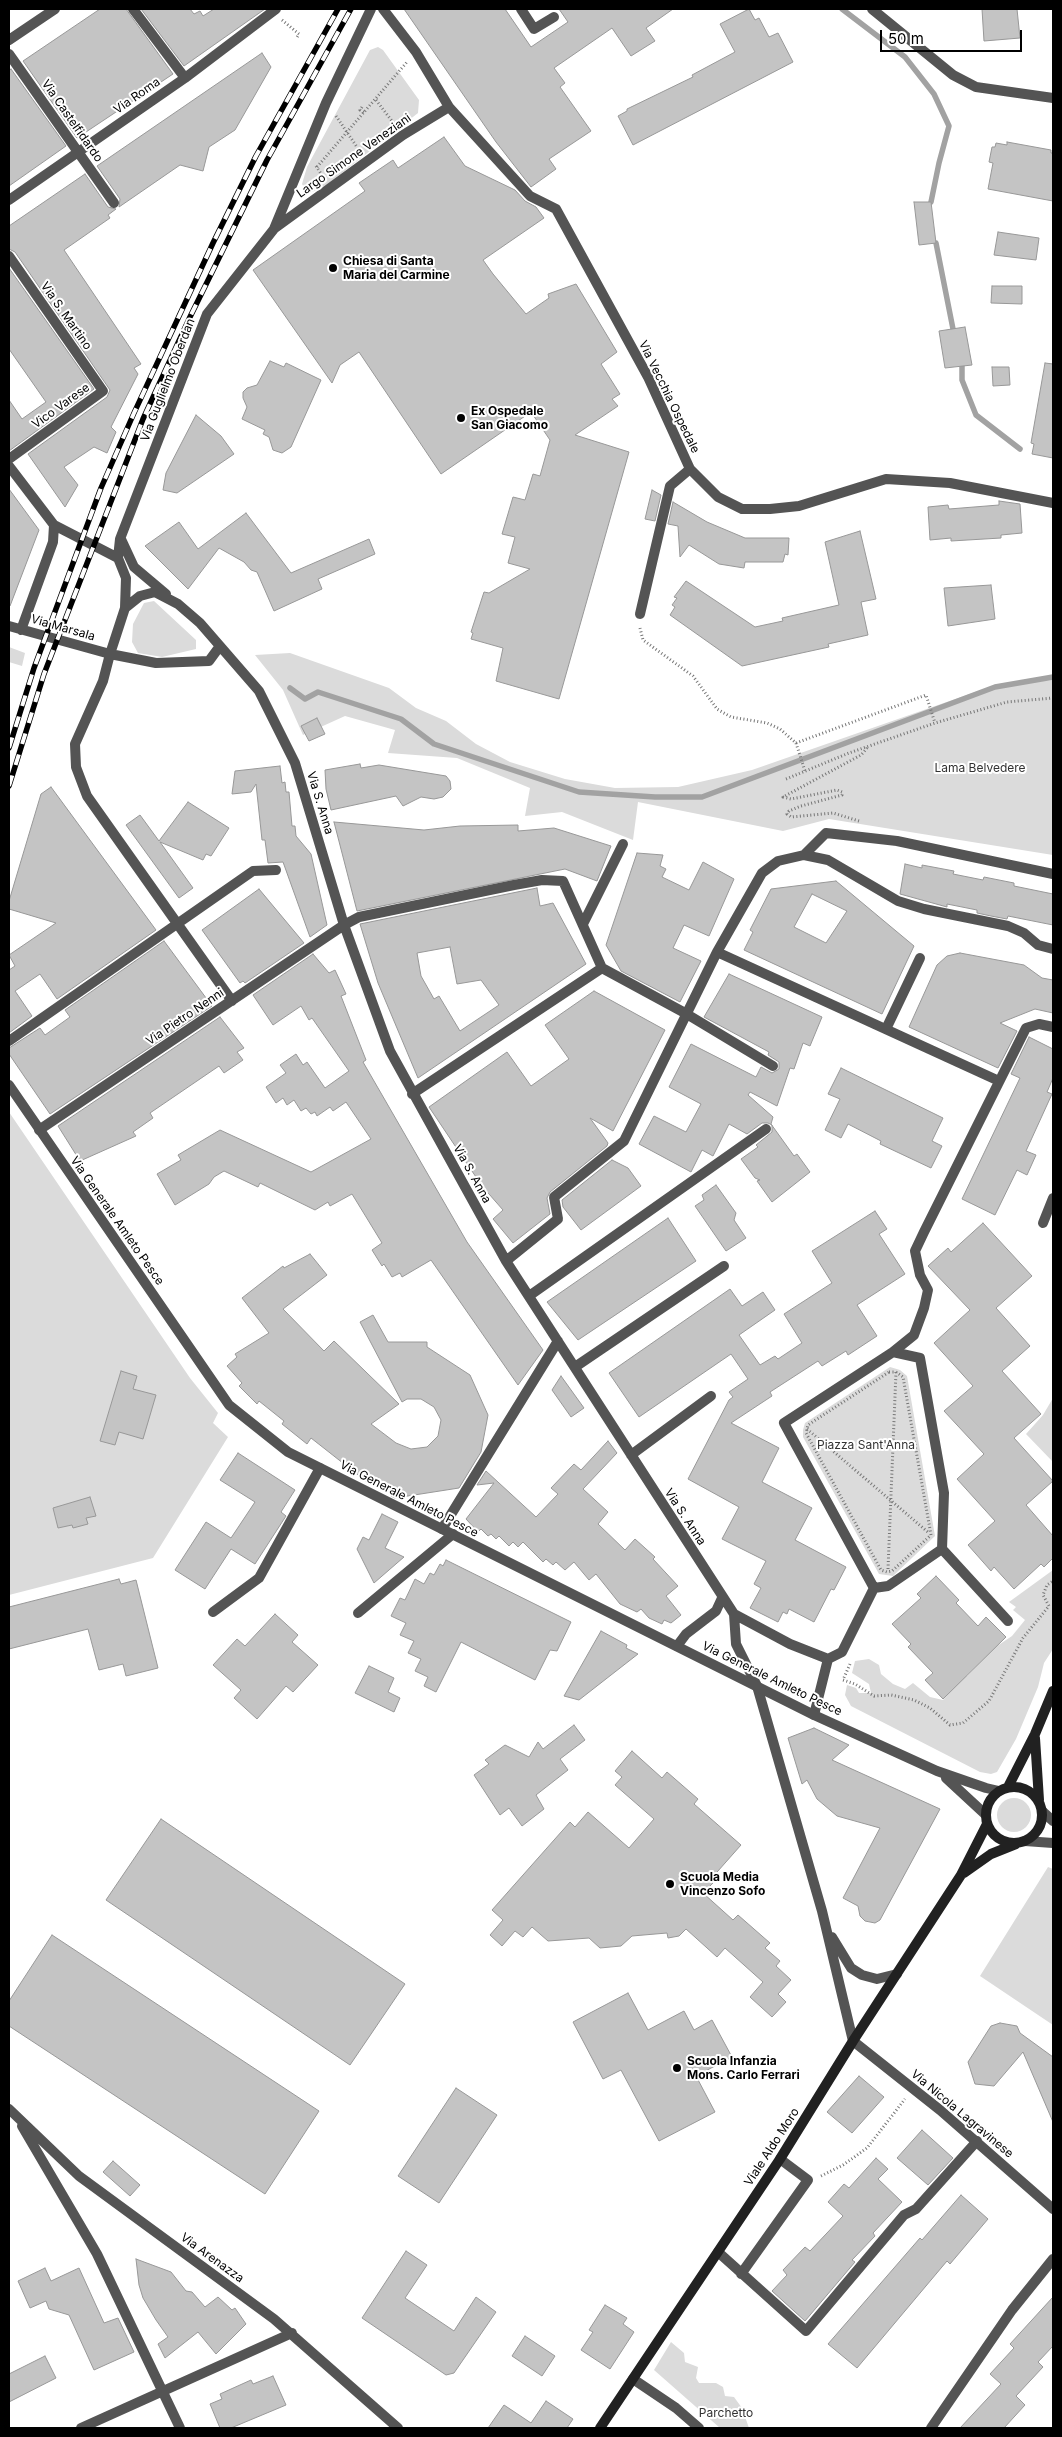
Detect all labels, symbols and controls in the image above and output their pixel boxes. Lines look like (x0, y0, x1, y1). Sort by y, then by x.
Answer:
scale bar (882, 20, 1024, 52)
text: 50 m (888, 29, 924, 48)
street label: Via Roma (111, 75, 163, 117)
street label: Via Castelfidardo (38, 77, 106, 165)
street label: Largo Simone Veneziani (294, 111, 414, 201)
place label: Chiesa di Santa Maria del Carmine (343, 254, 450, 282)
marker: Chiesa di Santa Maria del Carmine (327, 262, 339, 274)
street label: Via S. Martino (37, 279, 95, 353)
street label: Via Guglielmo Oberdan (138, 316, 198, 444)
street label: Via Vecchia Ospedale (635, 338, 703, 456)
street label: Vico Varese (29, 380, 93, 432)
place label: Ex Ospedale San Giacomo (471, 404, 548, 432)
marker: Ex Ospedale San Giacomo (455, 412, 467, 424)
street label: Via Marsala (29, 612, 97, 644)
park label: Lama Belvedere (934, 761, 1026, 775)
street label: Via S. Anna (304, 770, 336, 836)
street label: Via Pietro Nenni (143, 986, 227, 1048)
street label: Via S. Anna (450, 1142, 494, 1206)
street label: Via Generale Amleto Pesce (67, 1154, 167, 1288)
park label: Piazza Sant'Anna (817, 1438, 915, 1452)
street label: Via Generale Amleto Pesce (337, 1458, 481, 1540)
street label: Via S. Anna (661, 1486, 709, 1548)
street label: Via Generale Amleto Pesce (700, 1639, 844, 1719)
place label: Scuola Media Vincenzo Sofo (680, 1870, 765, 1898)
marker: Scuola Media Vincenzo Sofo (664, 1878, 676, 1890)
place label: Scuola Infanzia Mons. Carlo Ferrari (687, 2054, 800, 2082)
marker: Scuola Infanzia Mons. Carlo Ferrari (671, 2062, 683, 2074)
street label: Via Nicola Lagravinese (908, 2067, 1016, 2161)
street label: Viale Aldo Moro (741, 2105, 803, 2189)
street label: Via Arenazza (178, 2230, 246, 2286)
park label: Parchetto (699, 2406, 753, 2420)

